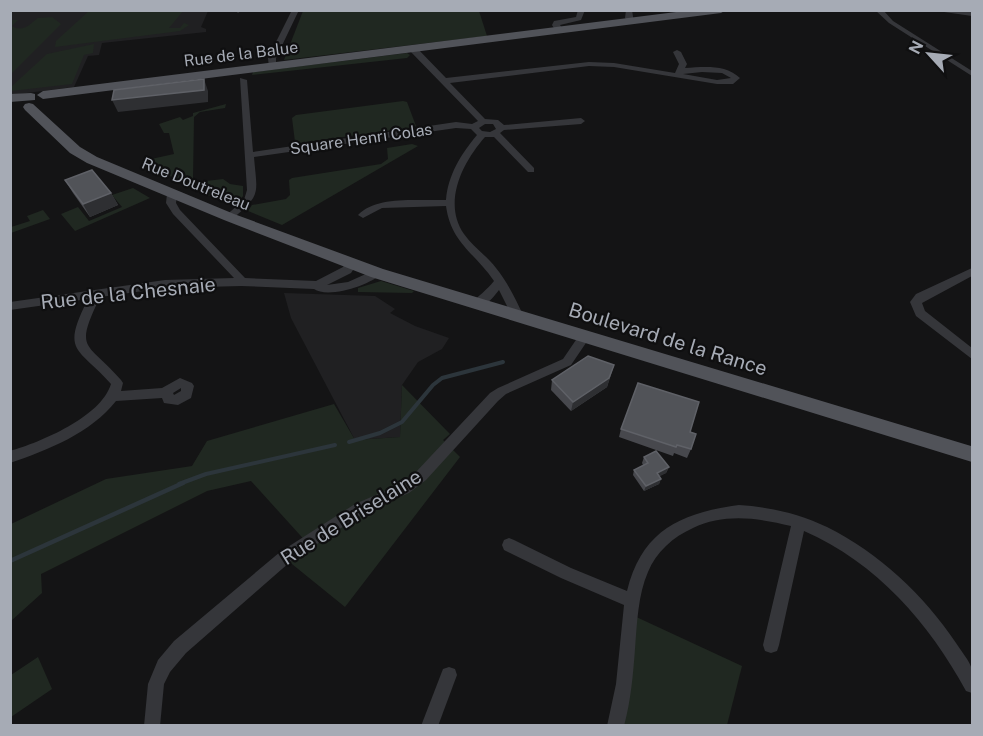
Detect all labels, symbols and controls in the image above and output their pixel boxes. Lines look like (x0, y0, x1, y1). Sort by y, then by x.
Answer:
north arrow (899, 24, 959, 84)
street label: Rue de la Balue (183, 38, 299, 70)
text: N (905, 38, 927, 57)
street label: Square Henri Colas (289, 120, 433, 158)
street label: Rue Doutreleau (139, 154, 253, 214)
street label: Rue de la Chesnaie (39, 272, 217, 314)
street label: Boulevard de la Rance (566, 297, 770, 381)
street label: Rue de Briselaine (276, 464, 426, 570)

